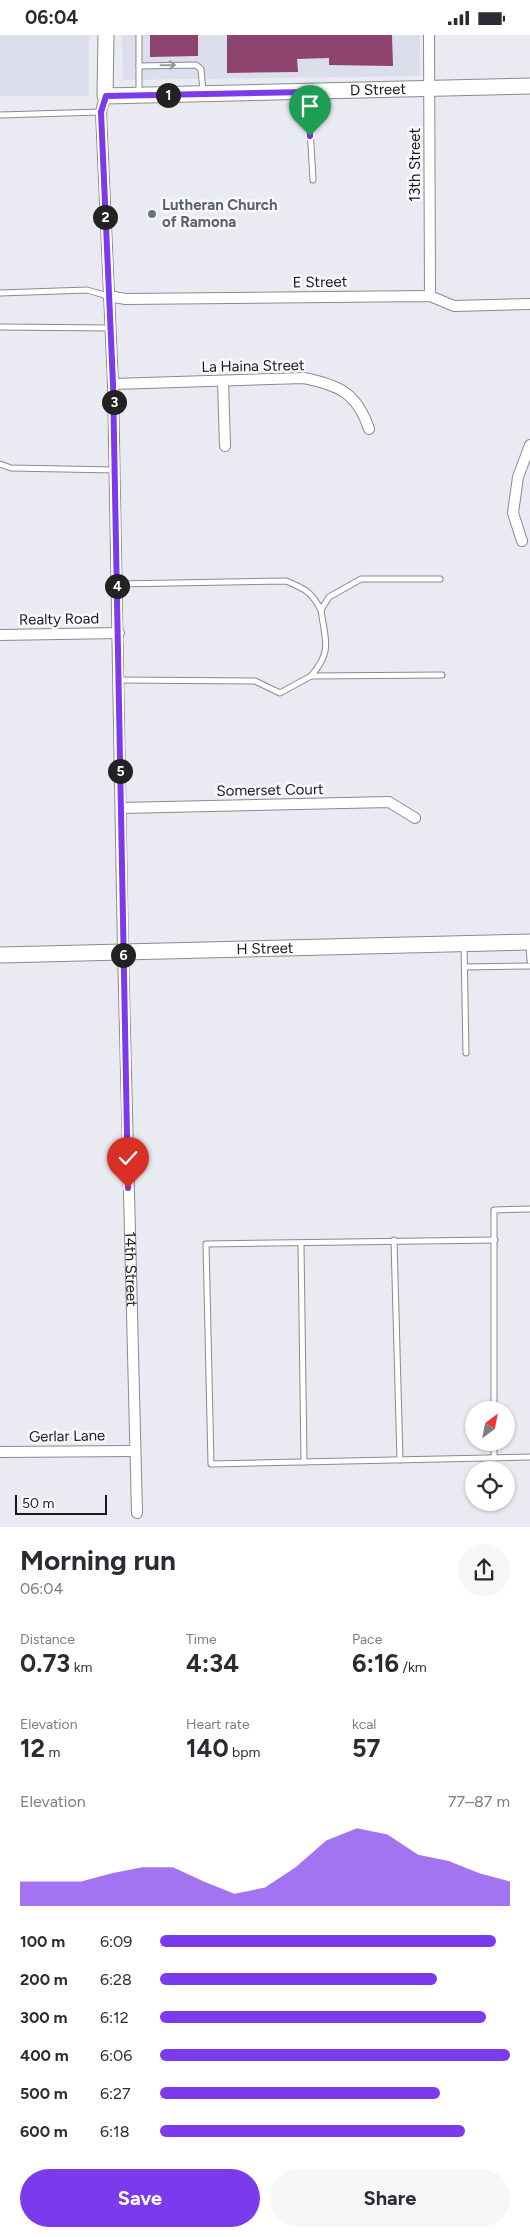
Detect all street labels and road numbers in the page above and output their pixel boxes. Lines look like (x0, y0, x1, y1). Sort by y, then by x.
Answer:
street label: D Street (350, 80, 406, 99)
street label: 13th Street (406, 128, 424, 202)
street label: E Street (293, 273, 348, 291)
street label: La Haina Street (201, 356, 305, 376)
street label: Realty Road (19, 609, 99, 629)
street label: Somerset Court (216, 780, 324, 800)
street label: H Street (236, 939, 294, 958)
street label: 14th Street (121, 1231, 141, 1307)
street label: Gerlar Lane (29, 1426, 105, 1446)

